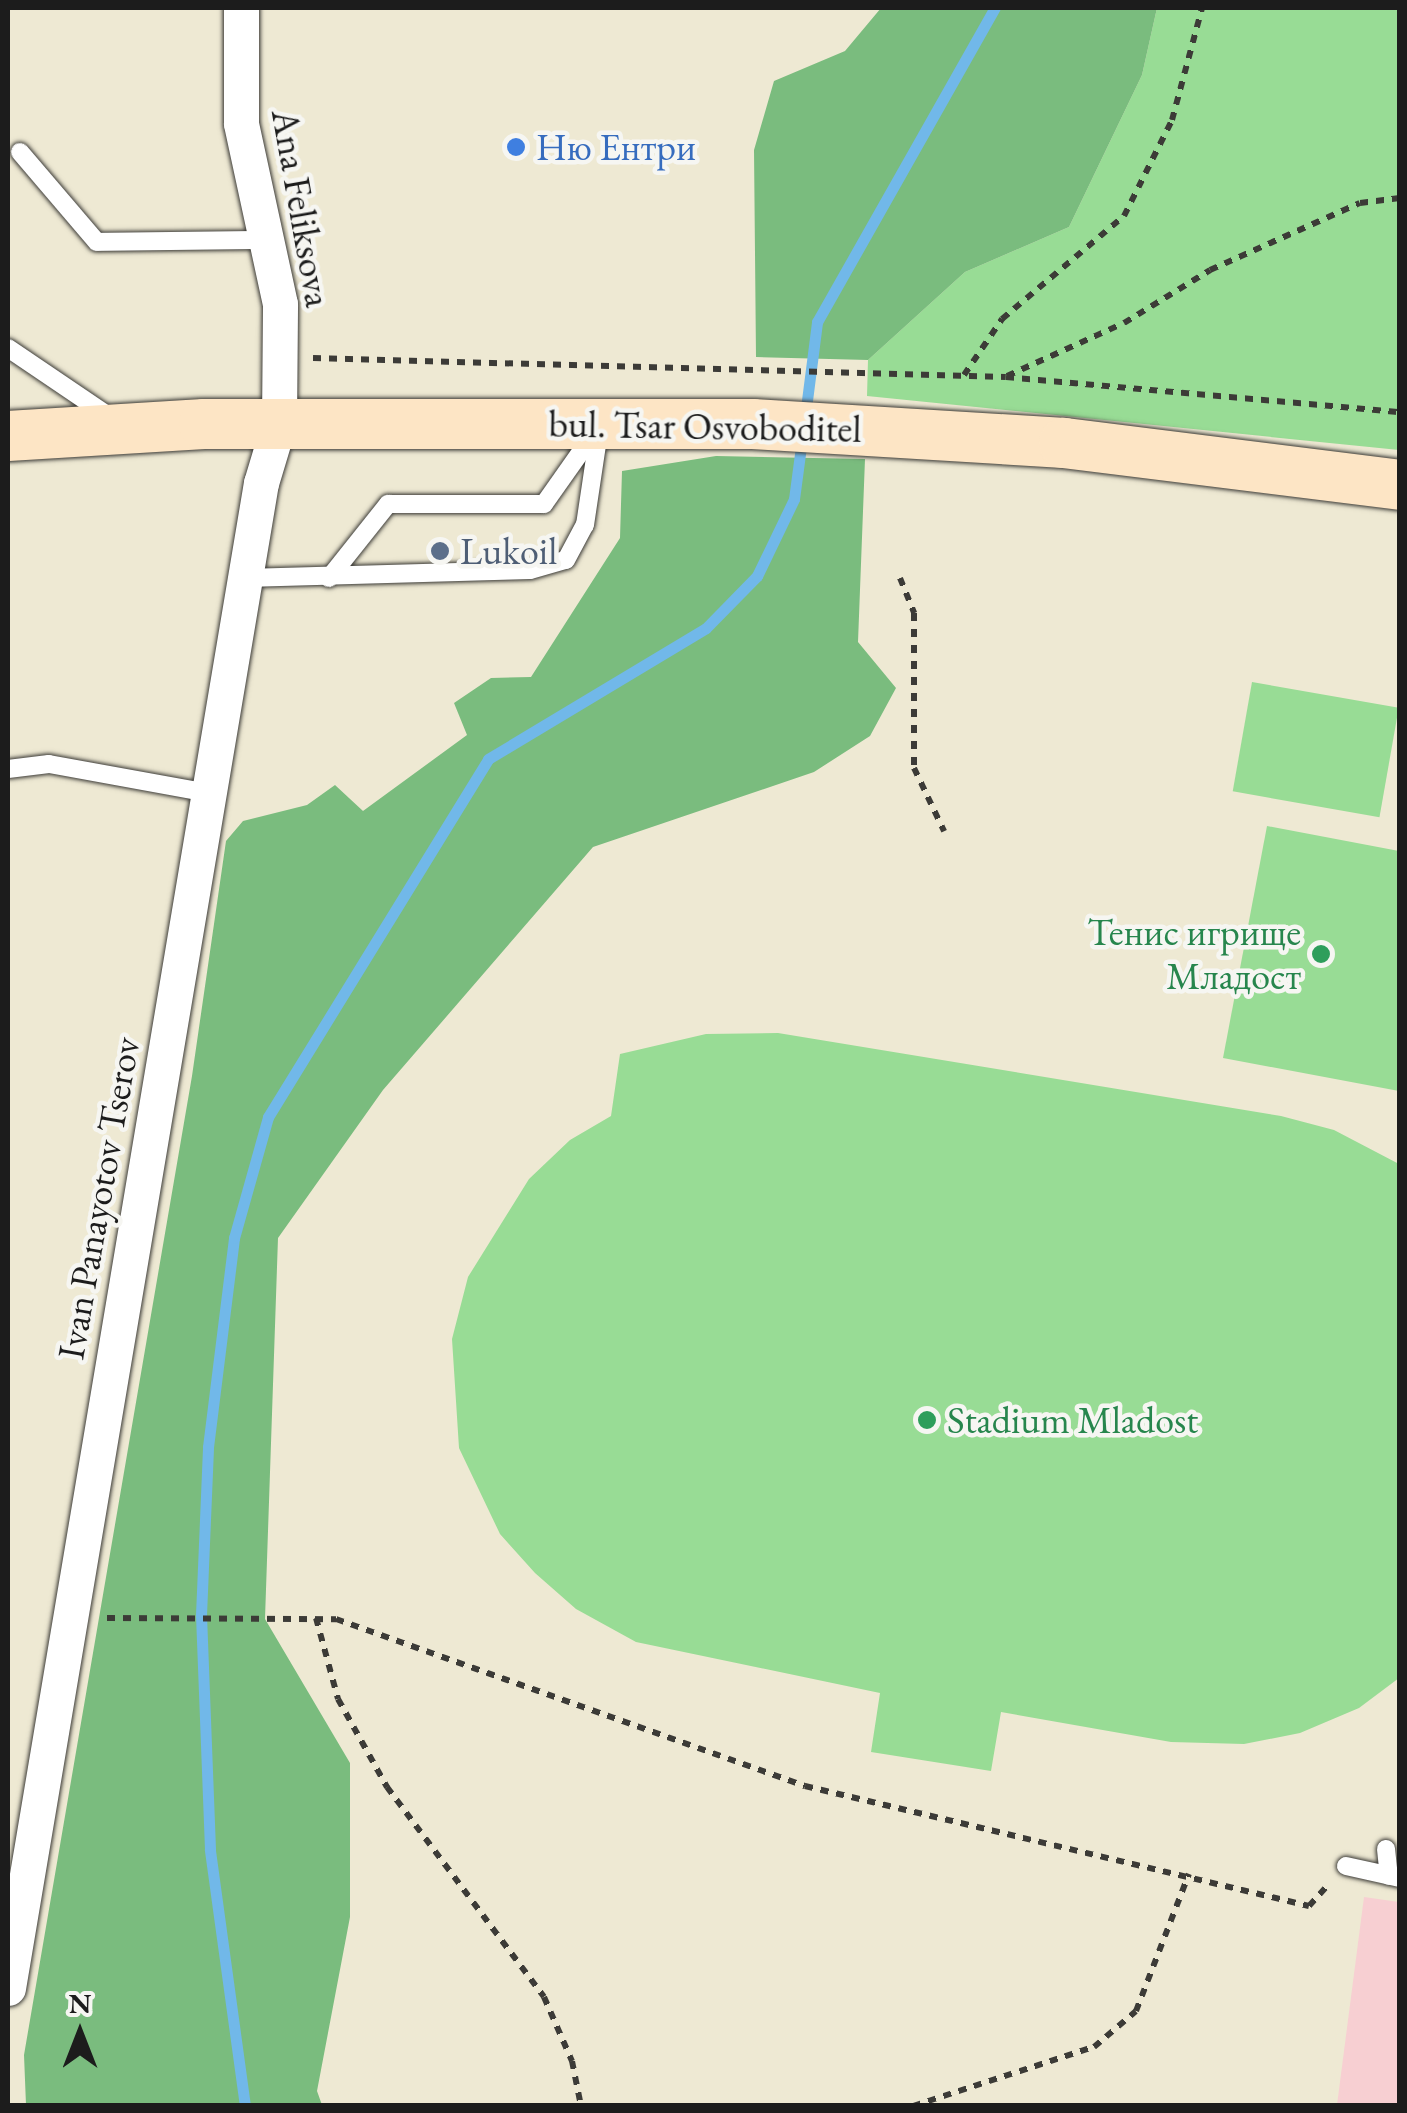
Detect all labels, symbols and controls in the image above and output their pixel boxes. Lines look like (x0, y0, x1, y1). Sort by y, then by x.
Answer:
street label: Ana Feliksova (262, 105, 342, 311)
place label: Ню Ентри (536, 124, 696, 170)
marker: Ню Ентри (505, 136, 527, 158)
street label: bul. Tsar Osvoboditel (548, 400, 862, 452)
place label: Lukoil (460, 528, 557, 574)
marker: Lukoil (429, 540, 451, 562)
place label: Тенис игрище Младост (1087, 909, 1301, 998)
marker: Тенис игрище Младост (1310, 943, 1332, 965)
street label: Ivan Panayotov Tserov (47, 1033, 149, 1363)
place label: Stadium Mladost (947, 1397, 1198, 1443)
marker: Stadium Mladost (916, 1409, 938, 1431)
north arrow (30, 1983, 130, 2083)
text: N (69, 1985, 91, 2021)

